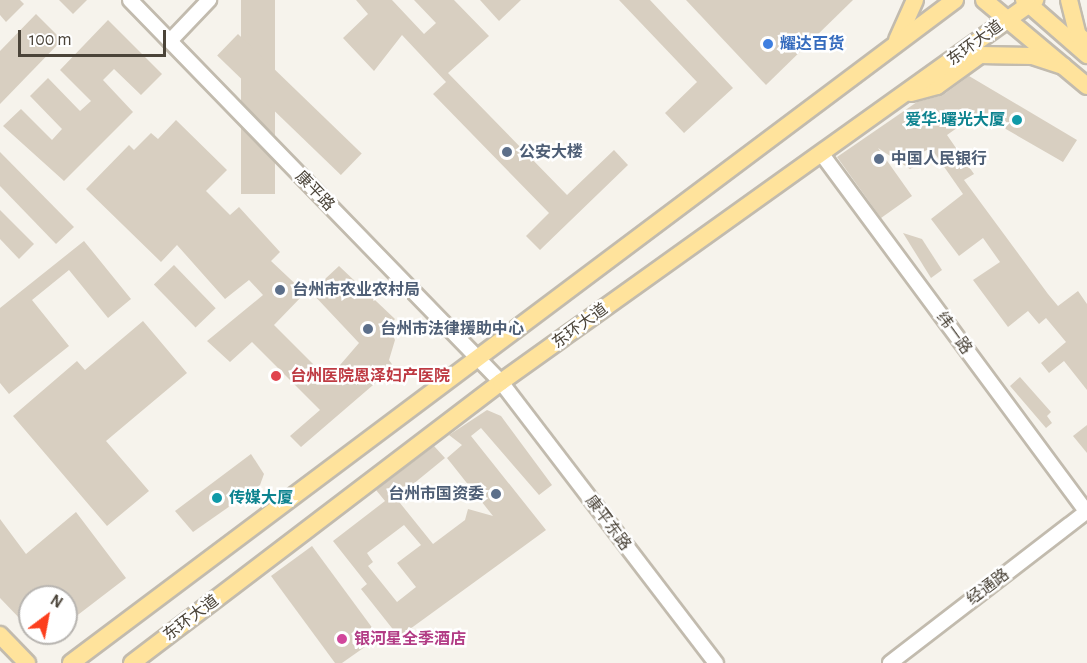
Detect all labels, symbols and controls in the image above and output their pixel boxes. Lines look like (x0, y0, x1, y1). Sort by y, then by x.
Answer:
street label: 东环大道 (943, 16, 1007, 70)
scale bar (21, 18, 170, 56)
text: 100 m (29, 31, 72, 49)
place label: 耀达百货 (780, 34, 844, 54)
marker: 耀达百货 (761, 37, 775, 51)
place label: 爱华·曙光大厦 (905, 110, 1005, 130)
marker: 爱华·曙光大厦 (1010, 113, 1024, 127)
place label: 公安大楼 (519, 142, 583, 162)
marker: 公安大楼 (500, 145, 514, 159)
place label: 中国人民银行 (891, 149, 987, 169)
marker: 中国人民银行 (872, 152, 886, 166)
street label: 康平路 (291, 167, 339, 215)
place label: 台州市农业农村局 (292, 280, 420, 300)
marker: 台州市农业农村局 (273, 283, 287, 297)
street label: 东环大道 (548, 299, 612, 353)
street label: 纬一路 (932, 308, 976, 358)
place label: 台州市法律援助中心 (380, 319, 524, 339)
marker: 台州市法律援助中心 (361, 322, 375, 336)
place label: 台州医院恩泽妇产医院 (290, 366, 450, 386)
marker: 台州医院恩泽妇产医院 (267, 367, 285, 385)
place label: 台州市国资委 (388, 484, 484, 504)
marker: 台州市国资委 (489, 487, 503, 501)
place label: 传媒大厦 (229, 488, 293, 508)
marker: 传媒大厦 (210, 491, 224, 505)
street label: 康平东路 (581, 492, 635, 554)
street label: 经通路 (963, 565, 1013, 609)
north arrow (18, 585, 78, 645)
street label: 东环大道 (160, 591, 222, 645)
text: N (48, 592, 65, 611)
place label: 银河星全季酒店 (354, 629, 466, 649)
marker: 银河星全季酒店 (335, 632, 349, 646)

